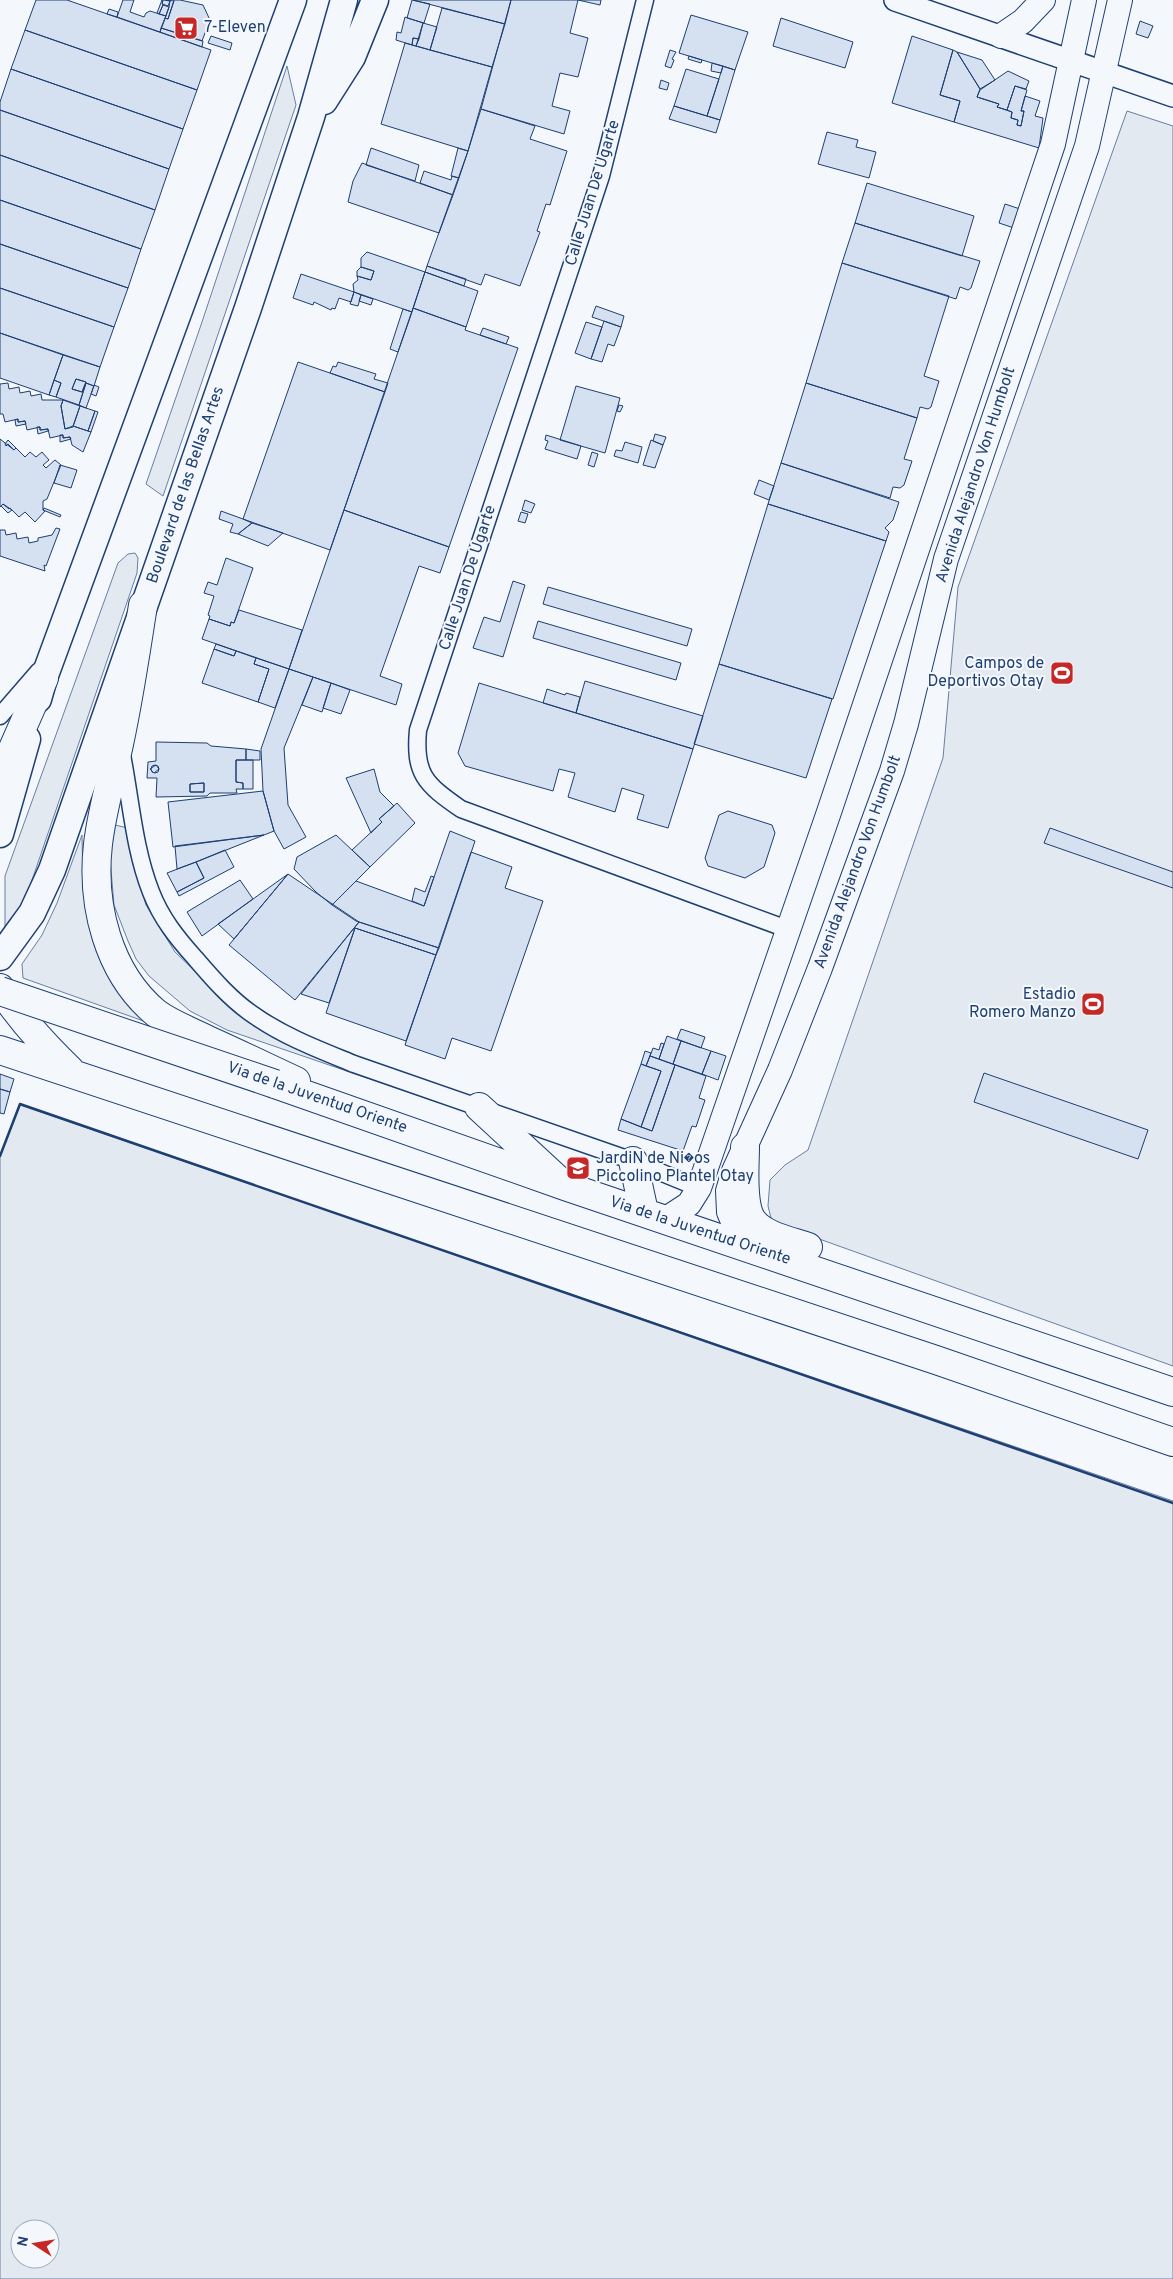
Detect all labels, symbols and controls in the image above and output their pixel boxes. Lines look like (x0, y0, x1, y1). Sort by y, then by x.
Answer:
supermarket icon: 7-Eleven (173, 15, 199, 41)
place label: 7-Eleven (204, 18, 266, 38)
street label: Calle Juan De Ugarte (561, 118, 625, 268)
street label: Avenida Alejandro Von Humbolt (932, 365, 1020, 585)
street label: Boulevard de las Bellas Artes (143, 384, 229, 586)
street label: Calle Juan De Ugarte (435, 503, 501, 653)
place label: Campos de Deportivos Otay (928, 654, 1044, 692)
sports icon: Campos de Deportivos Otay (1049, 660, 1075, 686)
street label: Avenida Alejandro Von Humbolt (810, 752, 906, 972)
place label: Estadio Romero Manzo (969, 985, 1076, 1023)
sports icon: Estadio Romero Manzo (1080, 991, 1106, 1017)
street label: Via de la Juventud Oriente (224, 1058, 410, 1138)
place label: JardiN de Ni�os Piccolino Plantel Otay (596, 1149, 754, 1187)
school or university icon: JardiN de Ni�os Piccolino Plantel Otay (565, 1155, 591, 1181)
street label: Via de la Juventud Oriente (607, 1192, 793, 1270)
north arrow (10, 2219, 60, 2269)
text: N (14, 2235, 33, 2248)

